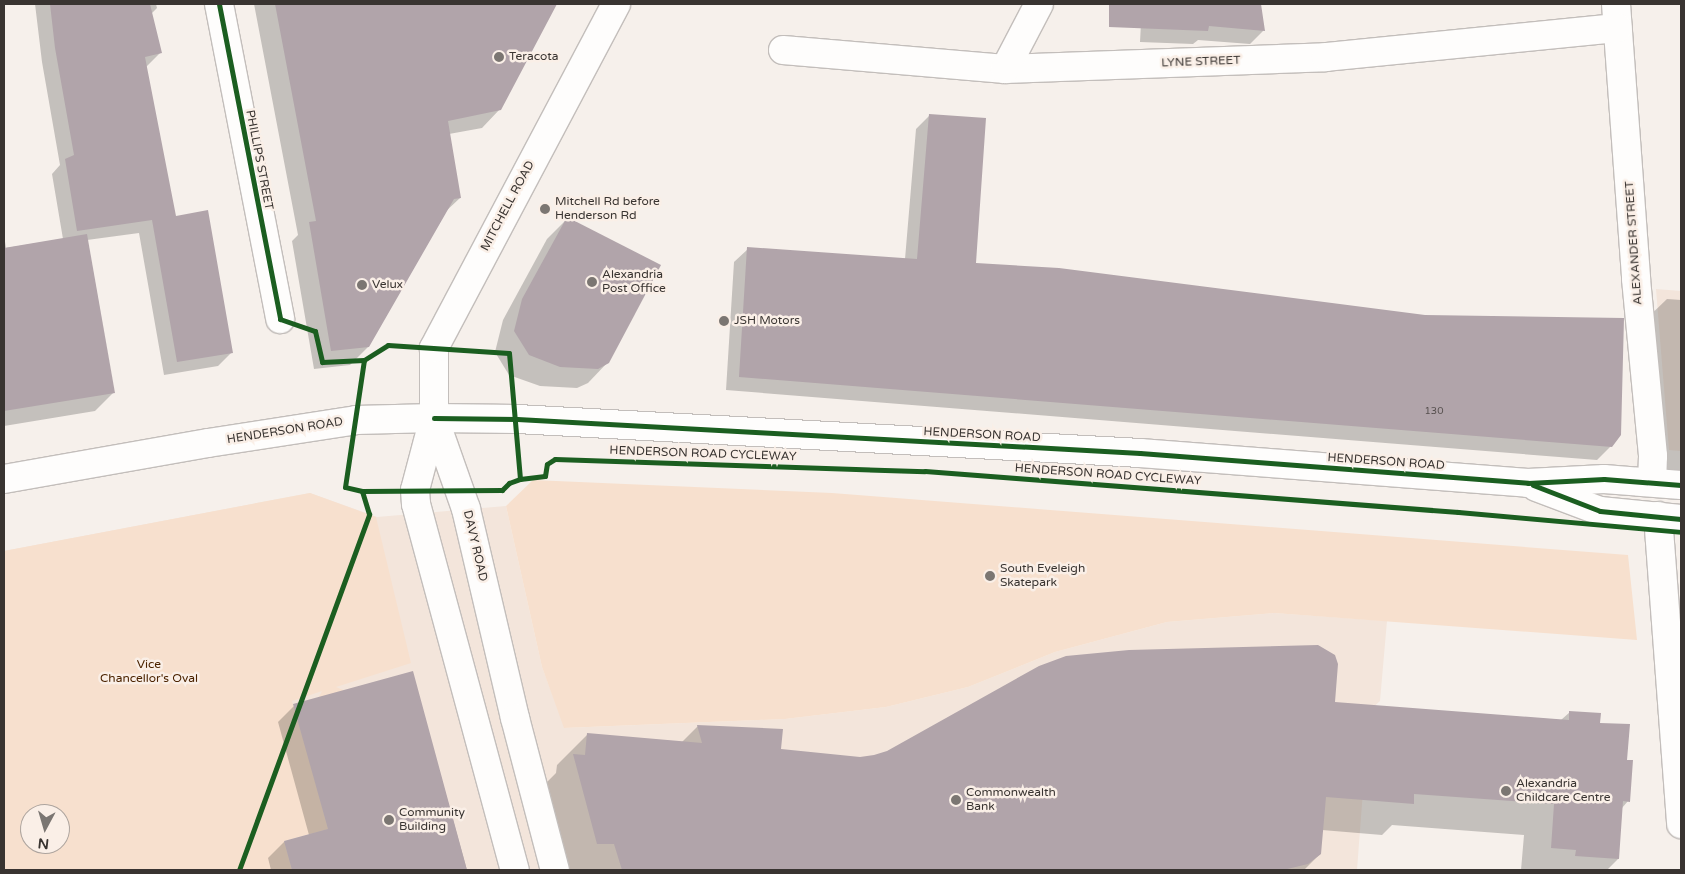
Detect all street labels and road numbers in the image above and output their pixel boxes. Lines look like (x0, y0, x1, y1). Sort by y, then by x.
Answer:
street label: LYNE STREET (1161, 53, 1241, 71)
street label: PHILLIPS STREET (242, 109, 276, 211)
street label: MITCHELL ROAD (478, 158, 538, 254)
street label: ALEXANDER STREET (1622, 181, 1646, 305)
street label: HENDERSON ROAD (226, 415, 344, 447)
street label: HENDERSON ROAD (923, 425, 1041, 445)
street label: HENDERSON ROAD CYCLEWAY (609, 444, 797, 464)
street label: HENDERSON ROAD (1327, 451, 1445, 473)
street label: HENDERSON ROAD CYCLEWAY (1014, 461, 1202, 489)
street label: DAVY ROAD (460, 509, 490, 583)

